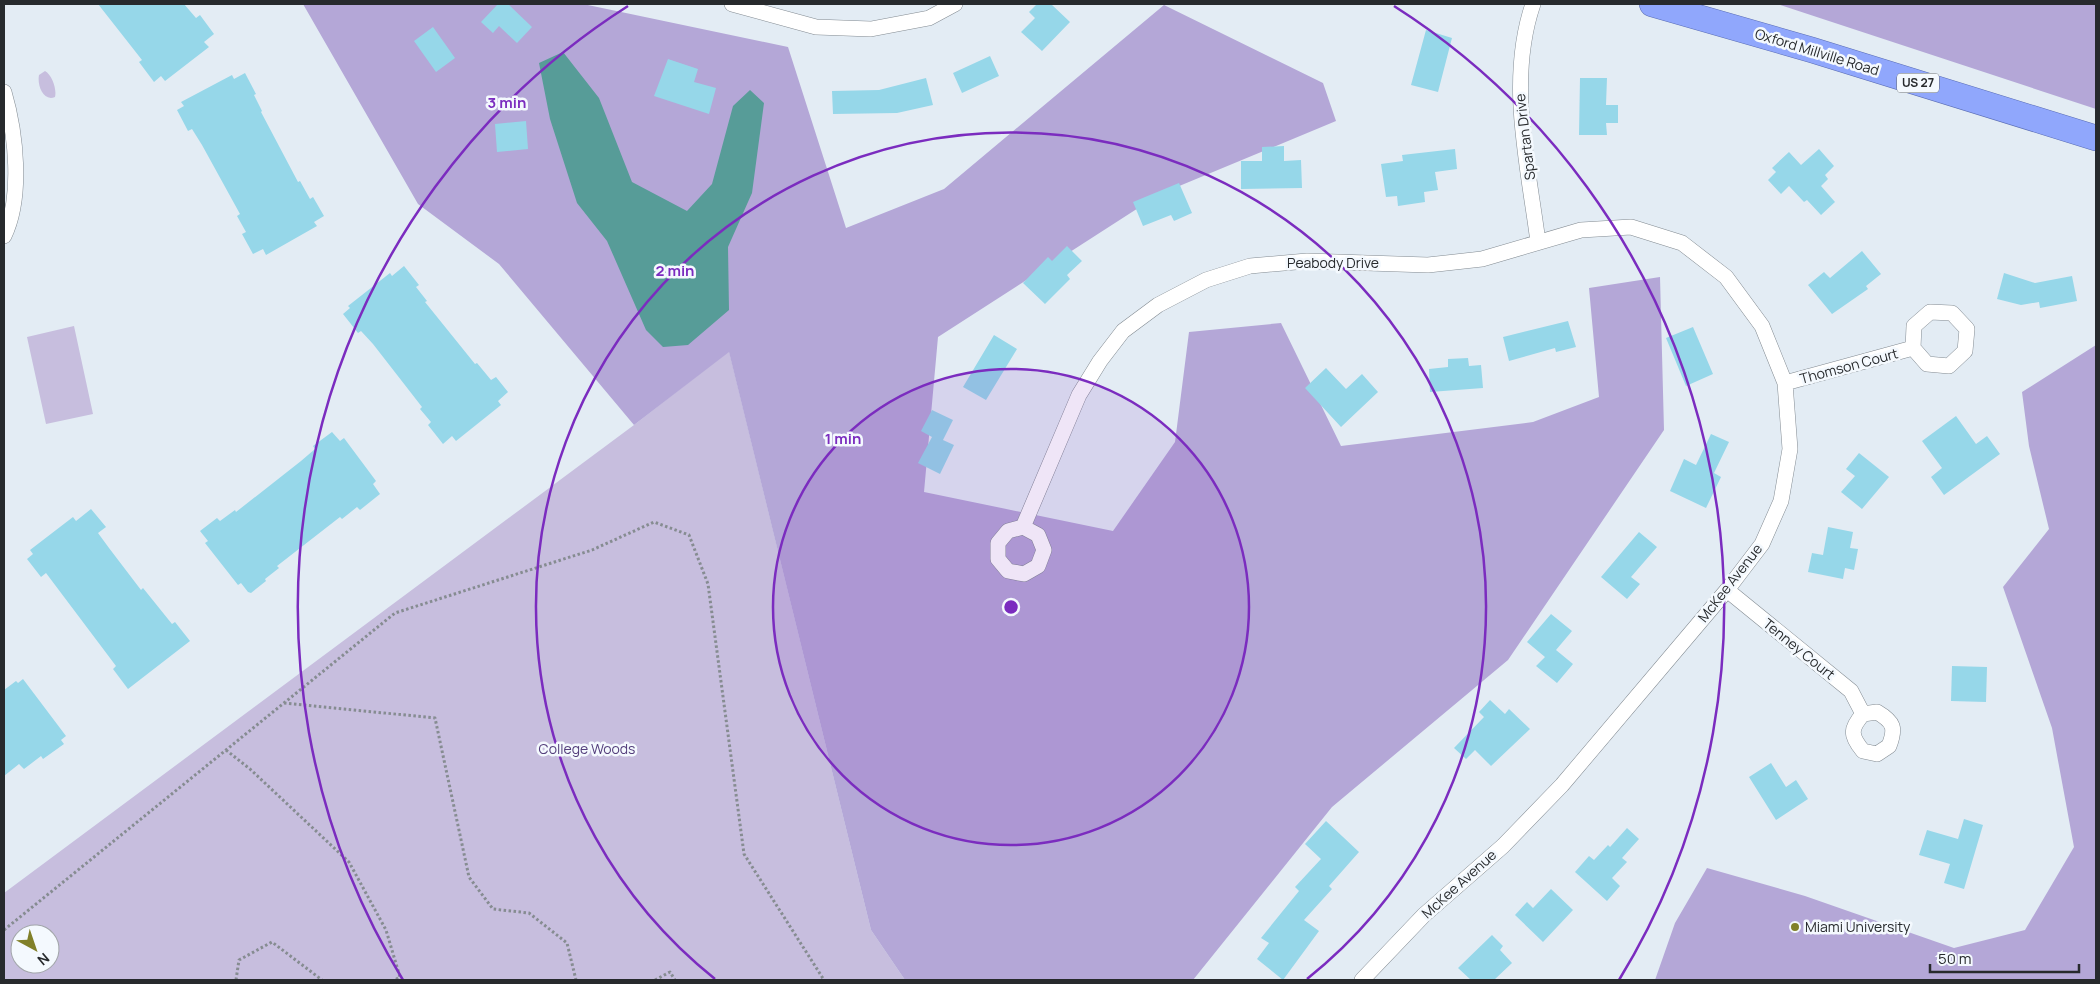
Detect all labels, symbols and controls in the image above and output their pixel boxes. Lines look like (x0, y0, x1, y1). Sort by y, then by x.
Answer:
street label: Oxford Millville Road (1753, 24, 1882, 79)
road number: US 27 (1897, 74, 1939, 92)
text: 3 min (488, 92, 526, 113)
street label: Spartan Drive (1510, 93, 1539, 181)
street label: Peabody Drive (1287, 253, 1379, 272)
text: 2 min (655, 260, 695, 281)
street label: Thomson Court (1798, 343, 1900, 388)
text: 1 min (825, 428, 861, 449)
street label: McKee Avenue (1693, 540, 1766, 626)
centre of rings (1002, 598, 1020, 616)
street label: Tenney Court (1759, 614, 1840, 684)
park label: College Woods (539, 739, 635, 758)
street label: McKee Avenue (1417, 845, 1500, 922)
place label: Miami University (1805, 917, 1911, 936)
marker: Miami University (1789, 921, 1801, 933)
north arrow (10, 924, 60, 974)
scale bar (1930, 942, 2079, 974)
text: 50 m (1938, 948, 1972, 969)
text: N (34, 949, 54, 970)

